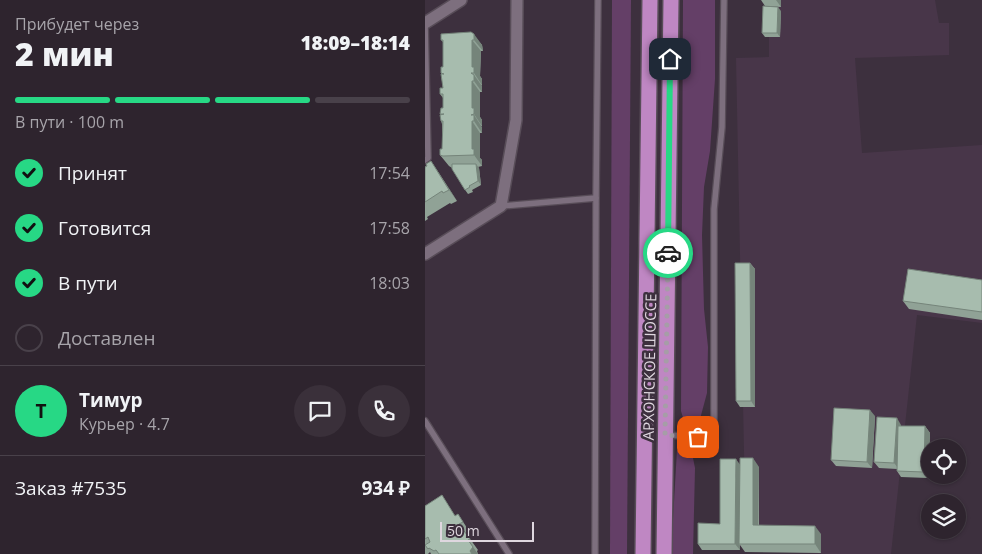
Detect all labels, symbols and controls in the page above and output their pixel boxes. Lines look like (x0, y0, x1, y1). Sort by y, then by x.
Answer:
text: Прибудет через (15, 13, 139, 35)
text: 18:09–18:14 (300, 30, 410, 56)
text: 2 мин (15, 32, 114, 75)
pin (649, 38, 691, 80)
icon: home (656, 45, 684, 73)
text: В пути · 100 m (15, 111, 124, 133)
icon: check (15, 159, 43, 187)
text: Принят (58, 160, 127, 186)
text: 17:54 (369, 162, 410, 184)
icon: check (15, 214, 43, 242)
text: Готовится (58, 215, 151, 241)
text: 17:58 (369, 217, 410, 239)
courier (643, 228, 693, 278)
icon: car (654, 239, 682, 267)
icon: check (15, 269, 43, 297)
text: В пути (58, 270, 118, 296)
text: 18:03 (369, 272, 410, 294)
street label: АРХОНСКОЕ ШОССЕ (638, 293, 660, 441)
text: Доставлен (58, 325, 156, 351)
button: chat (294, 385, 346, 437)
button: phone (358, 385, 410, 437)
text: Тимур (79, 387, 143, 413)
text: Т (35, 398, 47, 424)
text: Курьер · 4.7 (79, 413, 170, 435)
pin (677, 416, 719, 458)
icon: bag (684, 423, 712, 451)
map controls (921, 439, 966, 539)
button: locate (921, 439, 966, 484)
text: Заказ #7535 (15, 475, 127, 501)
text: 934 ₽ (361, 475, 410, 501)
button: layers (921, 494, 966, 539)
scale bar (440, 519, 534, 542)
text: 50 m (447, 521, 480, 540)

